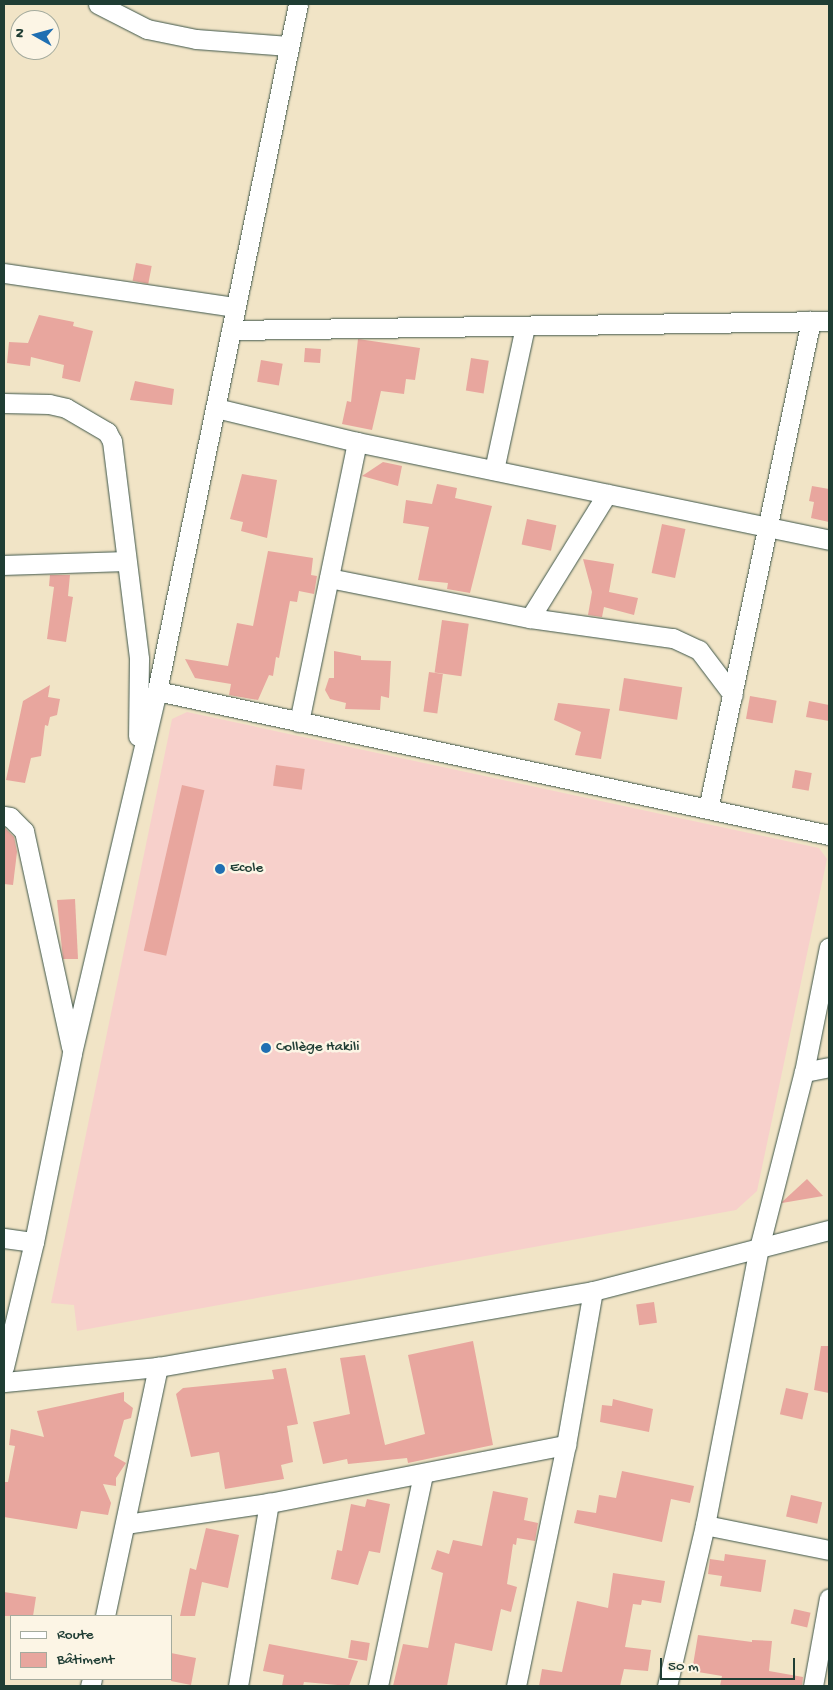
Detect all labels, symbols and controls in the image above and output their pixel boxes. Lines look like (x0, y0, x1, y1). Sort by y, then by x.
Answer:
north arrow (10, 10, 60, 60)
text: N (12, 28, 30, 39)
place label: Ecole (230, 860, 263, 878)
marker: Ecole (214, 863, 226, 875)
place label: Collège Hakili (276, 1039, 359, 1057)
marker: Collège Hakili (260, 1042, 272, 1054)
legend (10, 1615, 172, 1680)
text: Route (57, 1626, 94, 1644)
scale bar (663, 1648, 798, 1680)
text: Bâtiment (57, 1651, 114, 1669)
text: 50 m (668, 1658, 699, 1676)

